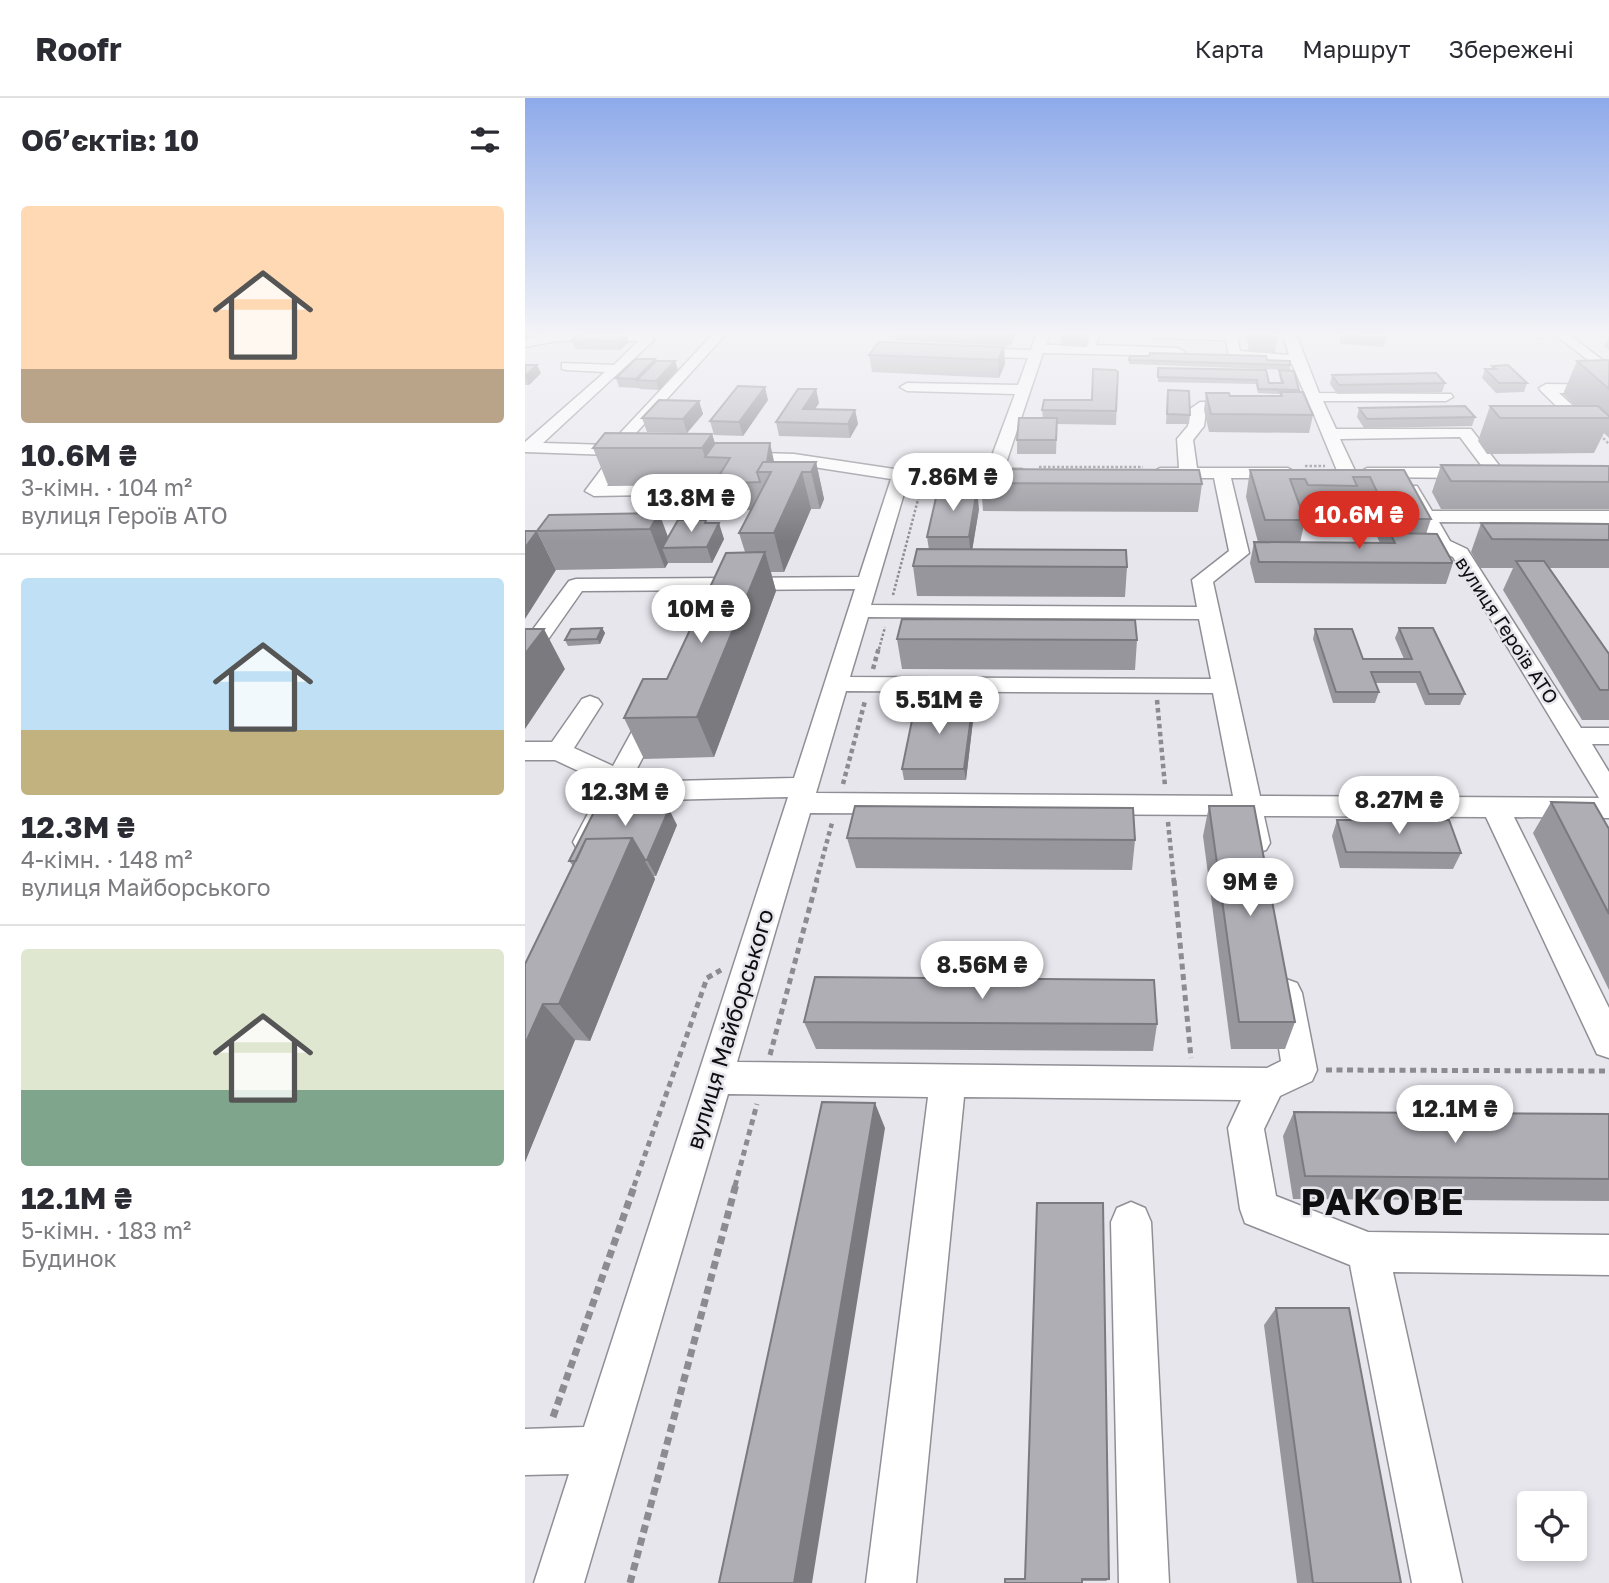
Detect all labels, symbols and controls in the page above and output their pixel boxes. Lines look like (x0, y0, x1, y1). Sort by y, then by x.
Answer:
text: Roofr (35, 29, 122, 68)
text: Карта (1195, 34, 1264, 63)
text: Маршрут (1302, 34, 1411, 63)
text: Збережені (1449, 34, 1574, 63)
icon: filters (466, 121, 504, 159)
text: Об’єктів: 10 (21, 122, 199, 158)
icon: home (200, 252, 326, 378)
text: 10.6M ₴ (21, 437, 137, 473)
pin: 7.86M ₴ (888, 454, 1018, 513)
text: 7.86M ₴ (908, 462, 998, 490)
text: 3-кімн. · 104 m² (21, 473, 192, 501)
pin: 13.8M ₴ (626, 474, 756, 534)
text: 13.8M ₴ (647, 483, 735, 511)
pin: 10.6M ₴ (1294, 491, 1424, 551)
text: 10.6M ₴ (1314, 500, 1404, 528)
text: вулиця Героїв АТО (21, 501, 228, 529)
street label: вулиця Героїв АТО (1451, 552, 1564, 708)
pin: 10M ₴ (652, 586, 750, 645)
text: 10M ₴ (667, 594, 735, 622)
icon: home (200, 624, 326, 750)
pin: 5.51M ₴ (874, 676, 1004, 736)
text: 5.51M ₴ (895, 685, 983, 713)
pin: 12.3M ₴ (560, 768, 690, 828)
pin: 8.27M ₴ (1334, 776, 1464, 836)
text: 12.3M ₴ (581, 777, 669, 805)
text: 8.27M ₴ (1355, 785, 1443, 813)
text: 12.3M ₴ (21, 809, 135, 845)
text: 4-кімн. · 148 m² (21, 845, 193, 873)
pin: 9M ₴ (1209, 858, 1291, 918)
text: 9M ₴ (1223, 867, 1277, 895)
text: вулиця Майборського (21, 873, 271, 901)
street label: вулиця Майборського (679, 905, 779, 1152)
pin: 8.56M ₴ (917, 942, 1047, 1001)
text: 8.56M ₴ (937, 950, 1027, 978)
icon: home (200, 995, 326, 1121)
pin: 12.1M ₴ (1390, 1086, 1520, 1145)
text: 12.1M ₴ (1412, 1094, 1498, 1122)
district label: РАКОВЕ (1300, 1179, 1466, 1223)
text: 12.1M ₴ (21, 1180, 132, 1216)
text: 5-кімн. · 183 m² (21, 1216, 191, 1244)
text: Будинок (21, 1244, 117, 1272)
map controls (1517, 1491, 1587, 1561)
button: locate (1517, 1491, 1587, 1561)

